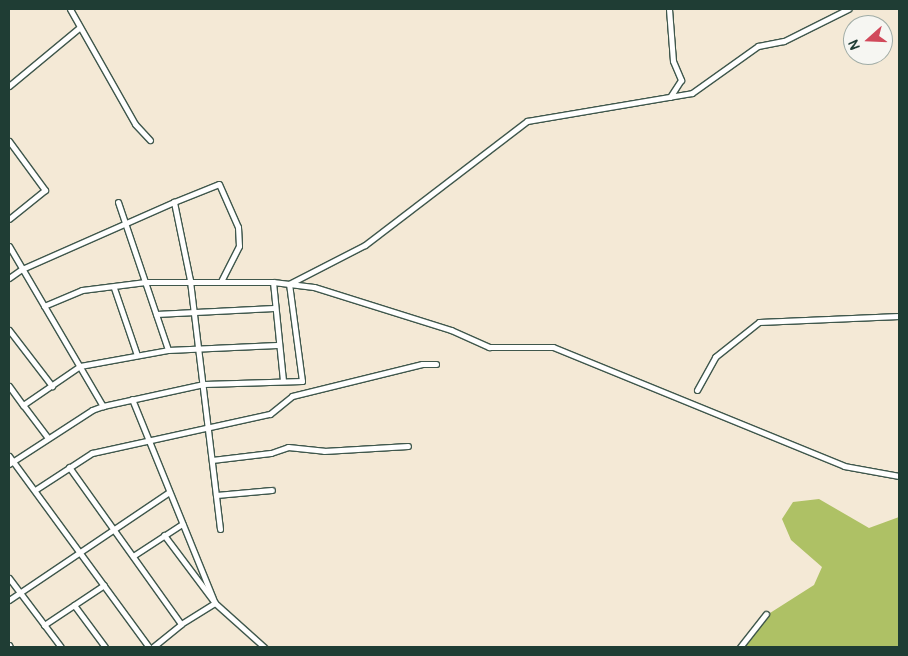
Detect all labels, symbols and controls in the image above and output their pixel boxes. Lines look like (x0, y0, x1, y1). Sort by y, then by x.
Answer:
north arrow (843, 15, 893, 65)
text: N (845, 38, 864, 52)

